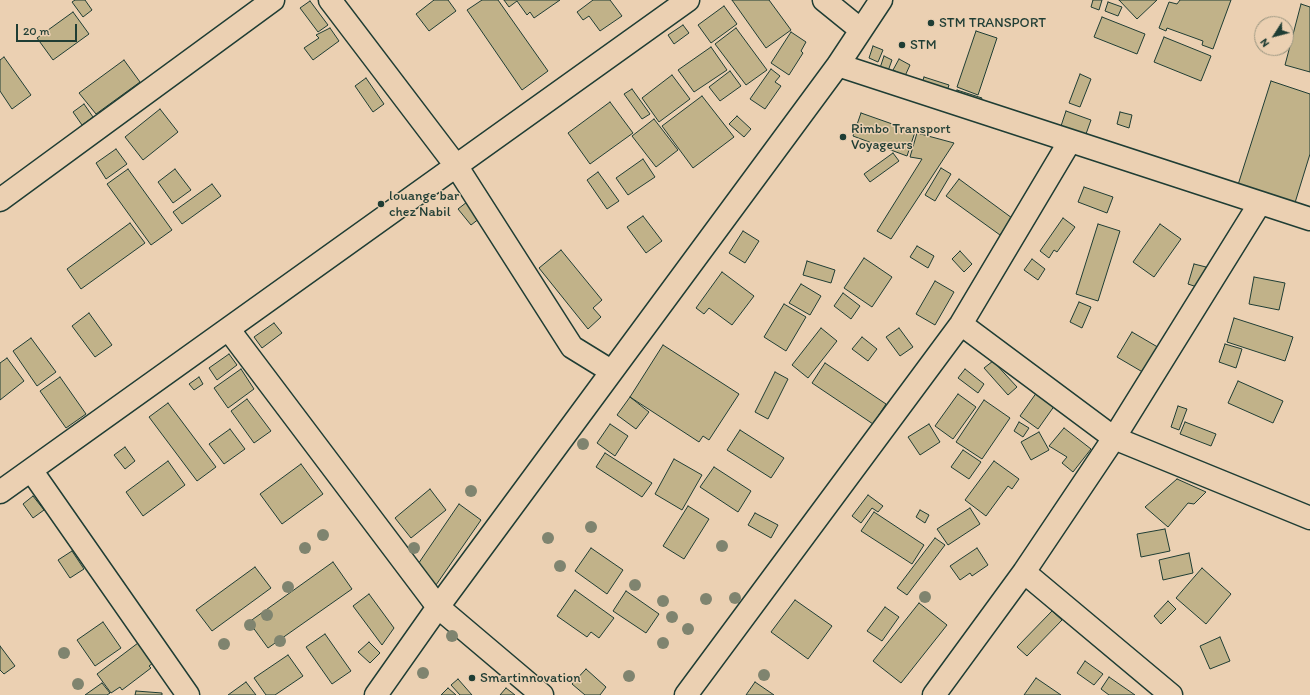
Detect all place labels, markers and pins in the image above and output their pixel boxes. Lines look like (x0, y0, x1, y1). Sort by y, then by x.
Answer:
place label: STM TRANSPORT (939, 15, 1046, 31)
marker: STM TRANSPORT (926, 18, 936, 28)
place label: STM (910, 37, 937, 53)
marker: STM (897, 40, 907, 50)
place label: Rimbo Transport Voyageurs (851, 121, 951, 154)
marker: Rimbo Transport Voyageurs (838, 132, 848, 142)
place label: louange bar chez Nabil (389, 188, 459, 220)
marker: louange bar chez Nabil (376, 199, 386, 209)
place label: Smartinnovation (480, 670, 581, 686)
marker: Smartinnovation (467, 673, 477, 683)

